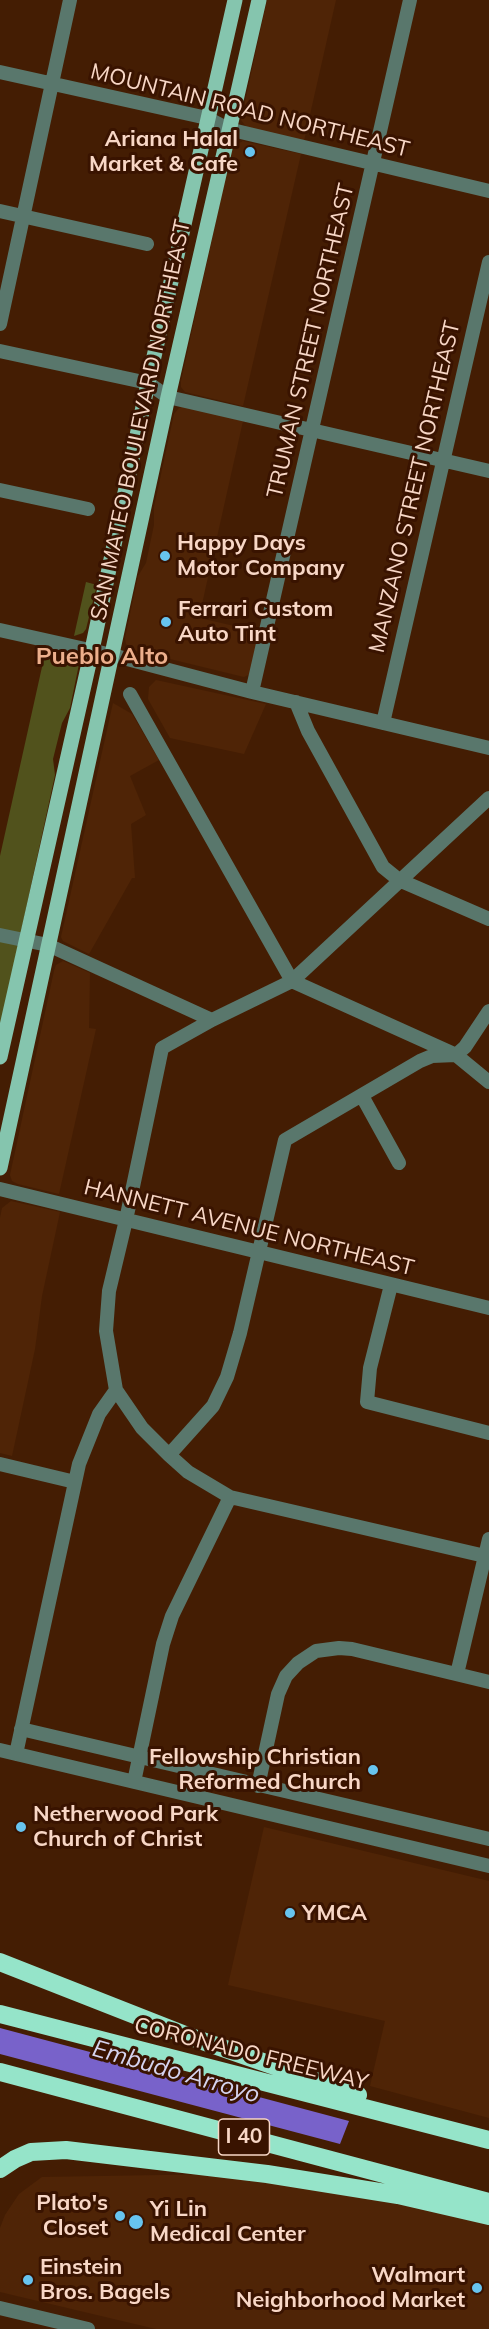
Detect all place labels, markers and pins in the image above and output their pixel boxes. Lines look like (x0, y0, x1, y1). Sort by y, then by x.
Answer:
place label: Ariana Halal Market & Cafe (89, 126, 238, 178)
marker: Ariana Halal Market & Cafe (243, 145, 257, 159)
place label: Happy Days Motor Company (177, 530, 344, 582)
marker: Happy Days Motor Company (158, 549, 172, 563)
place label: Ferrari Custom Auto Tint (178, 596, 333, 648)
marker: Ferrari Custom Auto Tint (159, 615, 173, 629)
place label: Fellowship Christian Reformed Church (149, 1744, 361, 1796)
marker: Fellowship Christian Reformed Church (366, 1763, 380, 1777)
place label: Netherwood Park Church of Christ (33, 1801, 218, 1852)
marker: Netherwood Park Church of Christ (14, 1820, 28, 1834)
place label: YMCA (302, 1900, 367, 1926)
marker: YMCA (283, 1906, 297, 1920)
place label: Plato's Closet (36, 2190, 108, 2242)
place label: Yi Lin Medical Center (150, 2196, 306, 2248)
marker: Plato's Closet (113, 2209, 127, 2223)
marker: Yi Lin Medical Center (127, 2213, 145, 2231)
place label: Einstein Bros. Bagels (40, 2254, 170, 2306)
place label: Walmart Neighborhood Market (236, 2262, 465, 2314)
marker: Einstein Bros. Bagels (21, 2273, 35, 2287)
marker: Walmart Neighborhood Market (470, 2281, 484, 2295)

